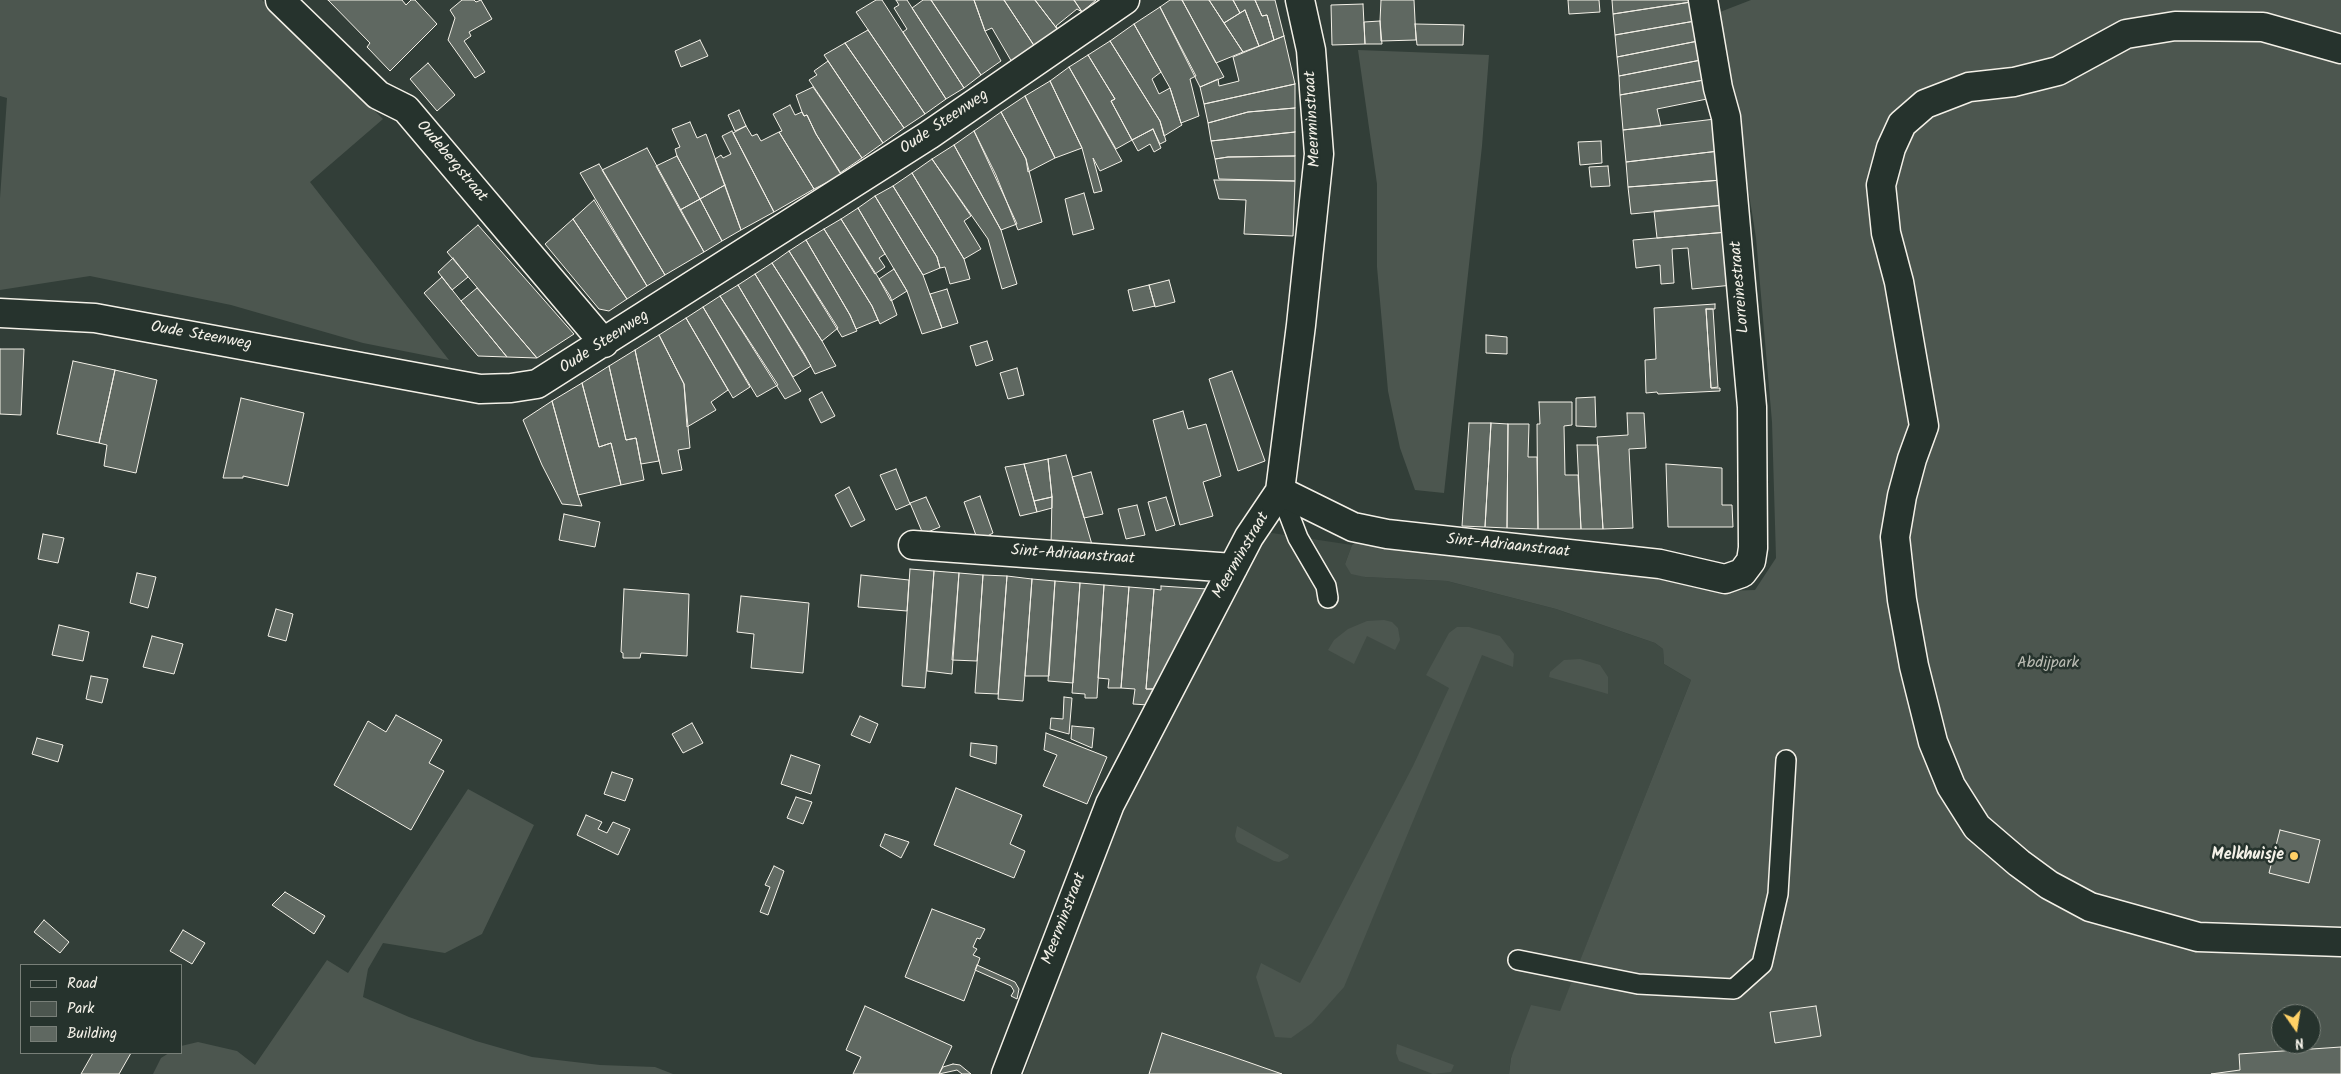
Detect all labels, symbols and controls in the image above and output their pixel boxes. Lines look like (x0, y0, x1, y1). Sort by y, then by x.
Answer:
street label: Meerminstraat (1302, 70, 1326, 168)
street label: Oude Steenweg (897, 86, 993, 160)
street label: Oudebergstraat (411, 117, 491, 207)
street label: Lorreinestraat (1727, 240, 1755, 334)
street label: Oude Steenweg (557, 307, 653, 379)
street label: Oude Steenweg (149, 319, 253, 355)
street label: Meerminstraat (1209, 509, 1275, 603)
street label: Sint-Adriaanstraat (1445, 531, 1571, 563)
street label: Sint-Adriaanstraat (1010, 542, 1136, 570)
park label: Abdijpark (2017, 654, 2079, 674)
place label: Melkhuisje (2212, 846, 2284, 866)
marker: Melkhuisje (2288, 850, 2300, 862)
street label: Meerminstraat (1039, 870, 1091, 968)
legend (20, 964, 182, 1054)
text: Road (67, 972, 97, 996)
text: Park (67, 997, 94, 1021)
north arrow (2271, 1004, 2321, 1054)
text: Building (67, 1022, 117, 1046)
text: N (2292, 1031, 2306, 1054)

